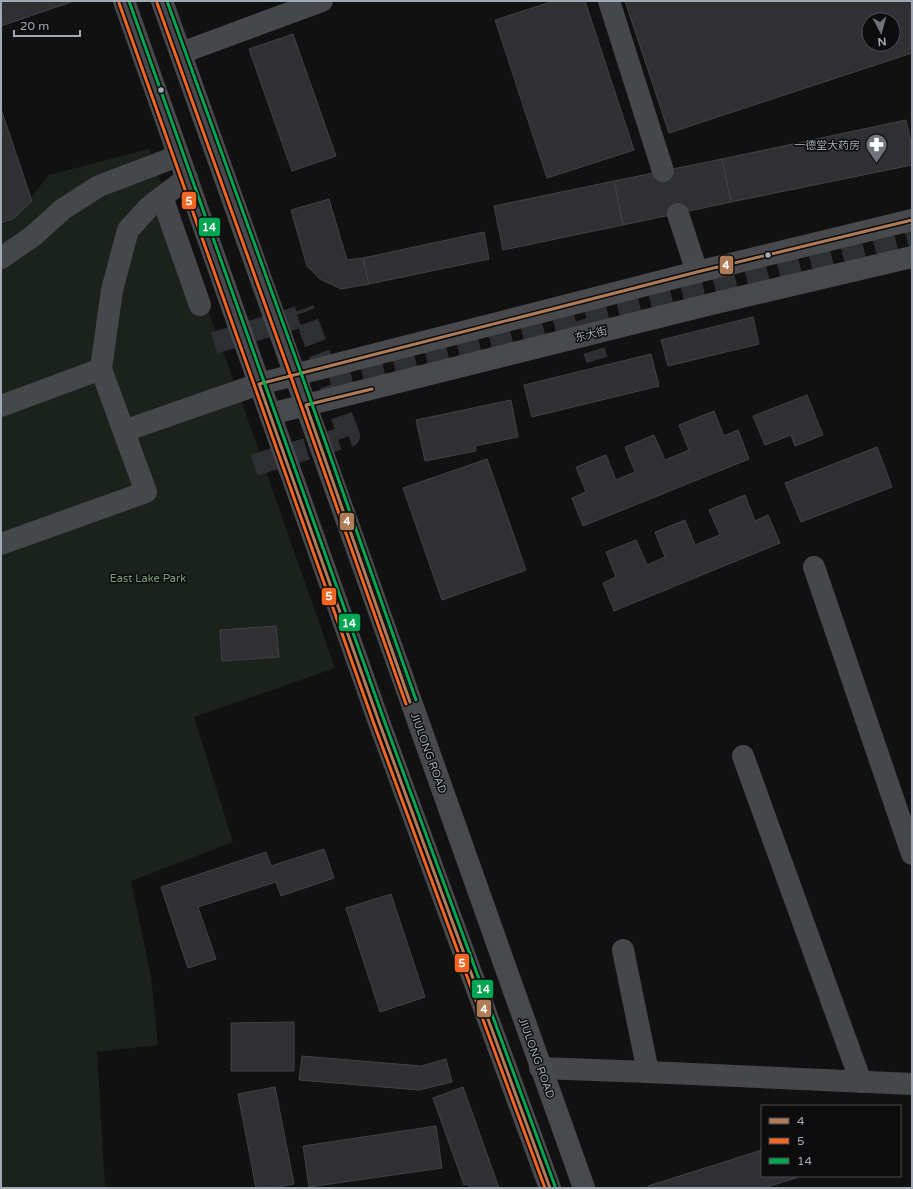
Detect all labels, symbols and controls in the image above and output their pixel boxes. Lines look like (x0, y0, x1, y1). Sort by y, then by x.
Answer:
scale bar (14, 12, 80, 38)
north arrow (861, 12, 901, 52)
text: 20 m (20, 19, 49, 33)
text: N (877, 35, 887, 48)
unlabelled marker (156, 85, 166, 95)
pharmacy icon: 一德堂大药房 (863, 132, 889, 165)
place label: 一德堂大药房 (794, 139, 860, 152)
line badge: 5 (181, 191, 197, 210)
text: 5 (186, 195, 193, 208)
line badge: 14 (198, 217, 221, 237)
text: 14 (202, 221, 216, 234)
unlabelled marker (763, 250, 773, 260)
line badge: 4 (719, 255, 734, 275)
text: 4 (723, 259, 730, 272)
street label: 东大街 (574, 324, 609, 345)
line badge: 4 (339, 512, 355, 531)
text: 4 (344, 515, 351, 528)
park label: East Lake Park (110, 572, 186, 585)
line badge: 5 (321, 587, 337, 606)
text: 5 (326, 590, 333, 603)
line badge: 14 (338, 613, 361, 632)
text: 14 (342, 617, 356, 630)
street label: JIULONG ROAD (408, 711, 449, 795)
line badge: 5 (454, 953, 470, 973)
text: 5 (459, 957, 466, 970)
line badge: 14 (471, 979, 494, 999)
text: 14 (476, 983, 490, 996)
line badge: 4 (476, 999, 492, 1018)
text: 4 (481, 1003, 488, 1016)
street label: JIULONG ROAD (516, 1016, 557, 1100)
legend (761, 1105, 901, 1177)
text: 4 (797, 1114, 805, 1128)
text: 5 (797, 1134, 805, 1148)
text: 14 (797, 1154, 813, 1168)

